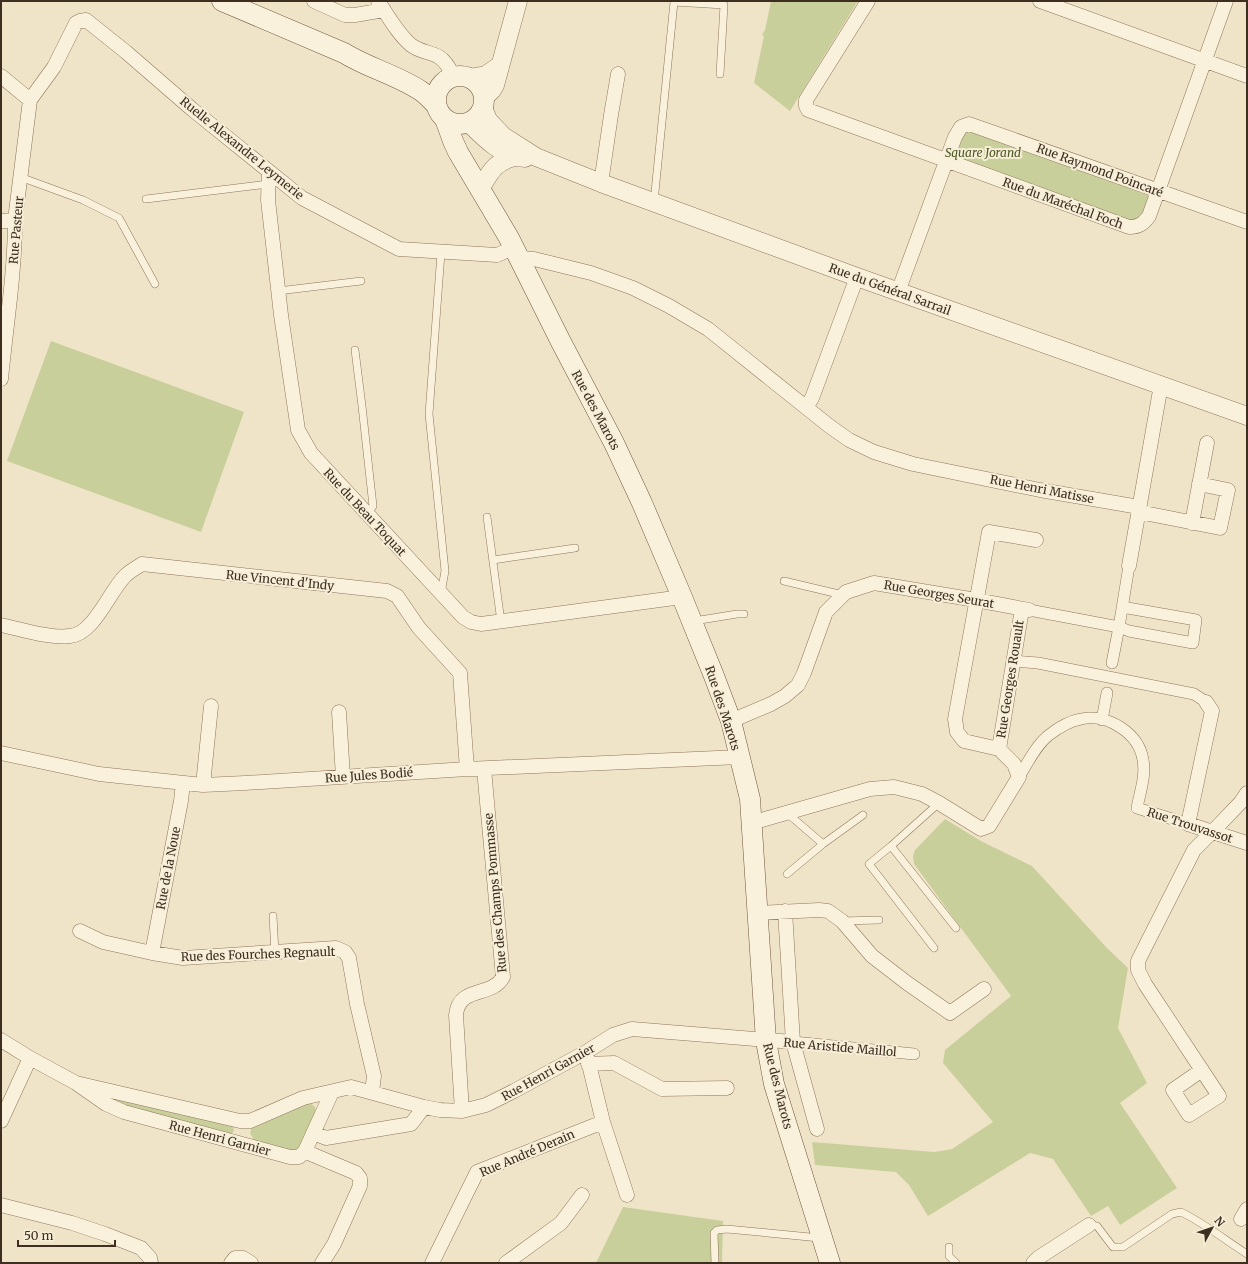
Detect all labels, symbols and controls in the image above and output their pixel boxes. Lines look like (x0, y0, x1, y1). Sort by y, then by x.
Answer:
street label: Ruelle Alexandre Leymerie (177, 93, 307, 203)
street label: Rue Raymond Poincaré (1035, 140, 1165, 200)
park label: Square Jorand (945, 145, 1021, 160)
street label: Rue du Maréchal Foch (1001, 174, 1125, 232)
street label: Rue Pasteur (6, 195, 26, 265)
street label: Rue du Général Sarrail (827, 260, 953, 318)
street label: Rue des Marots (569, 368, 623, 453)
street label: Rue du Beau Toquat (320, 465, 410, 559)
street label: Rue Henri Matisse (989, 472, 1095, 506)
street label: Rue Vincent d'Indy (225, 567, 335, 593)
street label: Rue Georges Seurat (883, 577, 996, 611)
street label: Rue Georges Rouault (993, 619, 1027, 739)
street label: Rue des Marots (702, 664, 744, 752)
street label: Rue Jules Bodié (325, 764, 413, 786)
street label: Rue Trouvassot (1145, 804, 1235, 846)
street label: Rue des Champs Pommasse (481, 813, 509, 973)
street label: Rue de la Noue (153, 825, 183, 911)
street label: Rue des Fourches Regnault (181, 944, 336, 964)
street label: Rue Aristide Maillol (783, 1035, 898, 1059)
street label: Rue Henri Garnier (499, 1040, 598, 1104)
street label: Rue des Marots (760, 1041, 796, 1131)
street label: Rue Henri Garnier (168, 1117, 273, 1159)
street label: Rue André Derain (477, 1126, 577, 1180)
north arrow (1192, 1208, 1232, 1248)
text: N (1212, 1214, 1228, 1230)
scale bar (18, 1222, 115, 1248)
text: 50 m (24, 1228, 53, 1243)

